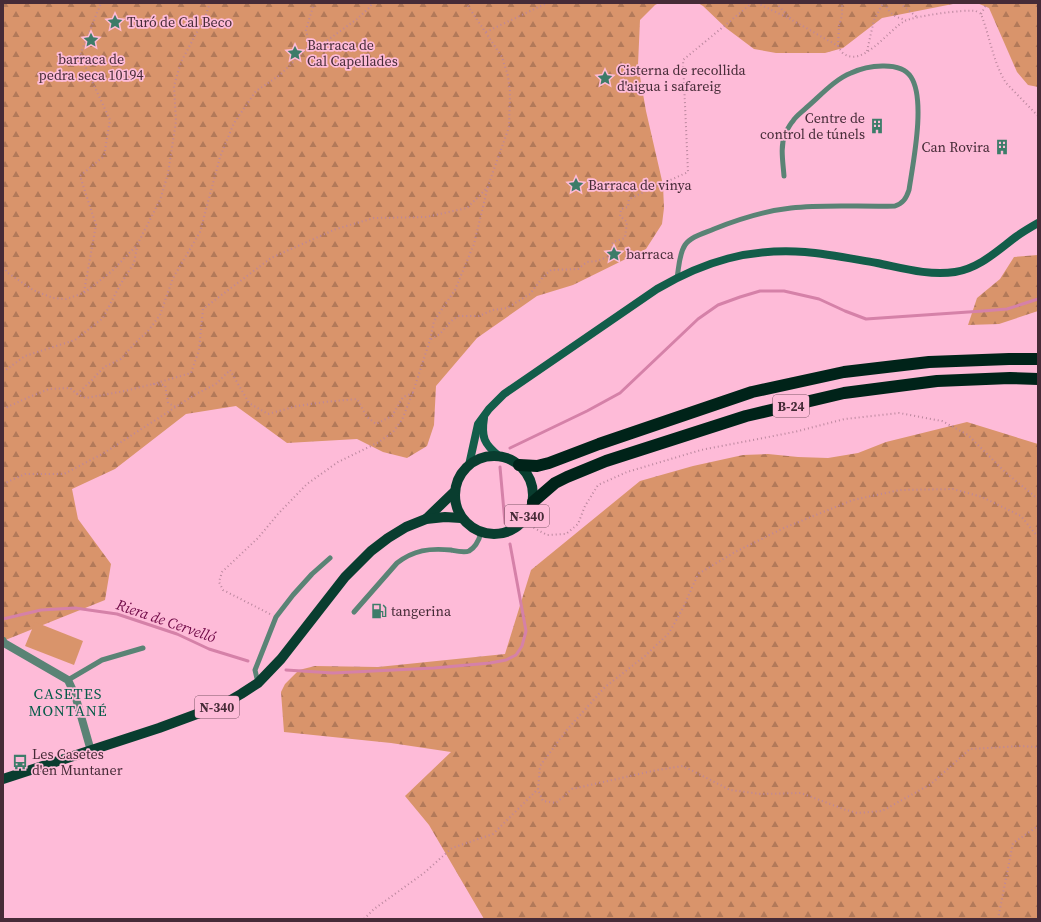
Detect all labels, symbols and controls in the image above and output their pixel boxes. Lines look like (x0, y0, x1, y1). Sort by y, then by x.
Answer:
place label: Turó de Cal Beco (127, 12, 233, 32)
place icon: Turó de Cal Beco (106, 13, 124, 31)
place icon: barraca de pedra seca 10194 (82, 31, 100, 49)
place label: Barraca de Cal Capellades (307, 35, 398, 71)
place icon: Barraca de Cal Capellades (286, 44, 304, 62)
place label: barraca de pedra seca 10194 (39, 49, 143, 85)
place label: Cisterna de recollida d'aigua i safareig (617, 60, 747, 96)
place icon: Cisterna de recollida d'aigua i safareig (596, 69, 614, 87)
place label: Centre de control de túnels (760, 108, 865, 144)
building icon: Centre de control de túnels (868, 117, 886, 135)
place label: Can Rovira (922, 137, 991, 157)
building icon: Can Rovira (993, 138, 1011, 156)
place label: Barraca de vinya (588, 175, 692, 195)
place icon: Barraca de vinya (567, 176, 585, 194)
place label: barraca (626, 244, 675, 264)
place icon: barraca (605, 245, 623, 263)
road number: B-24 (773, 395, 809, 417)
road number: N-340 (505, 505, 549, 527)
water label: Riera de Cervelló (113, 593, 219, 647)
place label: tangerina (391, 601, 452, 621)
fuel station icon: tangerina (370, 602, 388, 620)
district label: CASETES MONTANÉ (28, 683, 108, 721)
road number: N-340 (195, 696, 239, 718)
place label: Les Casetes d'en Muntaner (32, 744, 123, 780)
bus stop icon: Les Casetes d'en Muntaner (11, 753, 29, 771)

